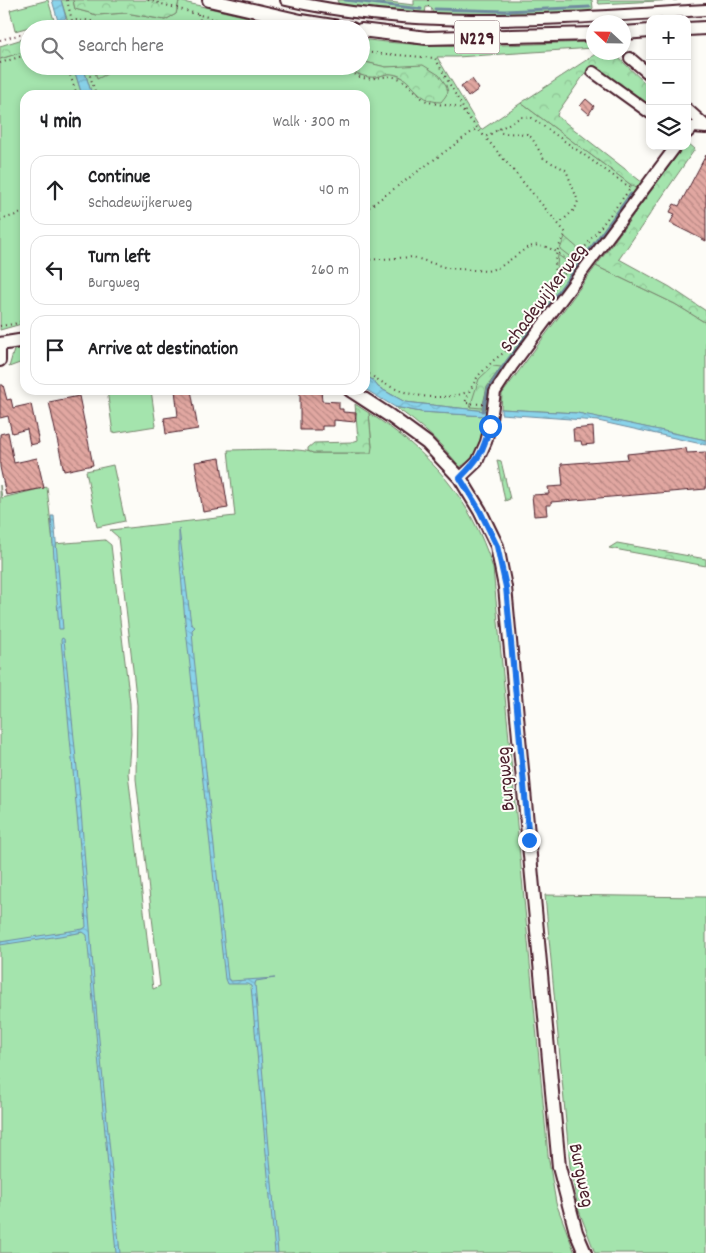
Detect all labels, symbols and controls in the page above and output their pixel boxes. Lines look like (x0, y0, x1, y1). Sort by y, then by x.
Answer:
north arrow (586, 15, 631, 60)
map controls (646, 15, 691, 150)
button: + (646, 15, 691, 60)
search box (20, 20, 370, 75)
road number: N229 (454, 21, 500, 54)
icon: search (38, 34, 66, 62)
text: Search here (78, 34, 164, 61)
button: − (646, 60, 691, 105)
button: layers (646, 105, 691, 150)
text: 4 min (40, 108, 82, 138)
text: Walk · 300 m (273, 111, 350, 134)
text: Continue (88, 165, 150, 192)
icon: ahead (41, 176, 69, 204)
text: 40 m (319, 179, 349, 202)
text: Schadewijkerweg (88, 192, 192, 215)
street label: Schadewijkerweg (494, 238, 595, 359)
text: Turn left (88, 245, 151, 272)
icon: left (41, 256, 69, 284)
text: 260 m (311, 259, 349, 282)
text: Burgweg (88, 272, 140, 295)
icon: arrive (41, 336, 69, 364)
text: Arrive at destination (88, 337, 238, 364)
route start (479, 415, 502, 438)
street label: Burgweg (490, 745, 524, 812)
route end (518, 829, 541, 852)
street label: Burgweg (560, 1141, 600, 1210)

